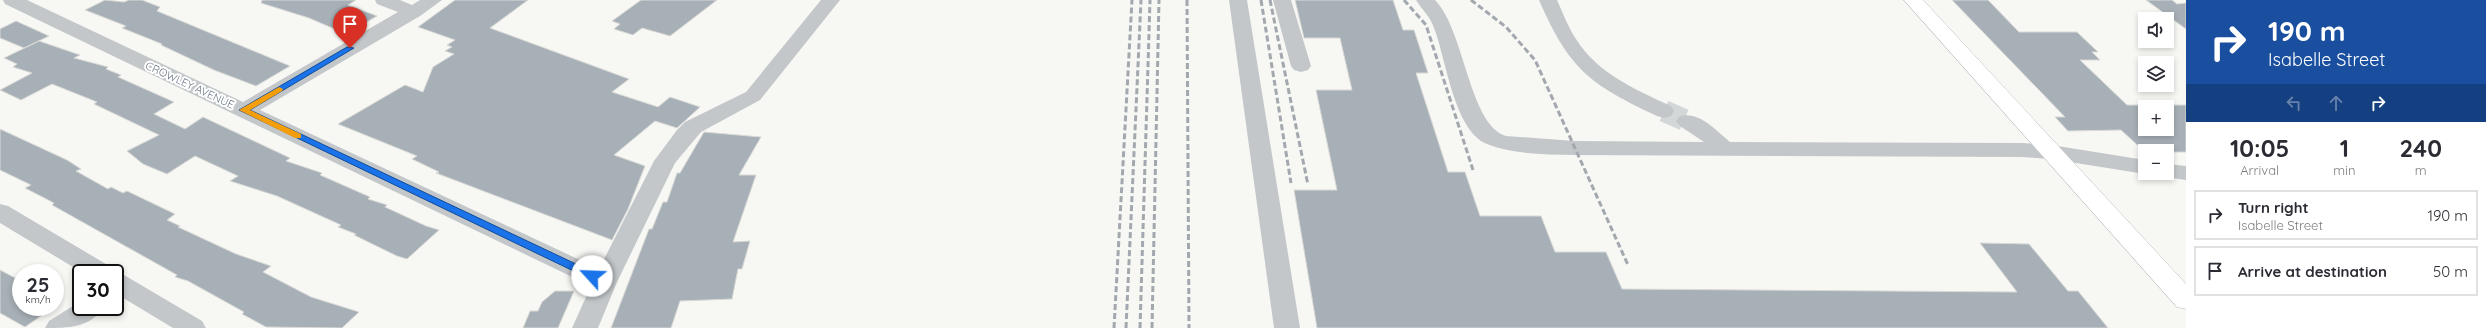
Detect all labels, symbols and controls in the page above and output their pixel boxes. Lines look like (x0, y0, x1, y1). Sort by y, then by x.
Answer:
pin (333, 7.0, 367, 48)
map controls (2138, 12, 2174, 180)
button: sound (2138, 12, 2174, 48)
icon: arrive (339, 13, 361, 35)
text: 190 m (2268, 13, 2346, 48)
icon: right (2202, 16, 2254, 68)
text: Isabelle Street (2268, 48, 2385, 71)
button: layers (2138, 56, 2174, 92)
street label: CROWLEY AVENUE (143, 58, 237, 112)
icon: left (2283, 92, 2305, 114)
icon: ahead (2325, 92, 2347, 114)
icon: right (2367, 92, 2389, 114)
button: + (2138, 100, 2174, 136)
text: 10:05 (2230, 133, 2289, 163)
text: 1 (2340, 133, 2349, 163)
text: 240 (2399, 133, 2442, 163)
button: − (2138, 144, 2174, 180)
text: Arrival (2240, 162, 2279, 178)
text: min (2333, 162, 2355, 178)
text: m (2415, 162, 2427, 178)
text: Turn right (2238, 198, 2309, 217)
icon: right (2204, 204, 2226, 226)
text: 190 m (2427, 206, 2468, 225)
text: Isabelle Street (2238, 217, 2323, 233)
position arrow (571, 255, 613, 297)
icon: arrive (2204, 260, 2226, 282)
text: Arrive at destination (2238, 262, 2387, 281)
text: 50 m (2433, 262, 2468, 281)
speed limit sign: 30 (72, 264, 124, 316)
text: 25 (27, 272, 49, 297)
text: km/h (25, 293, 51, 306)

